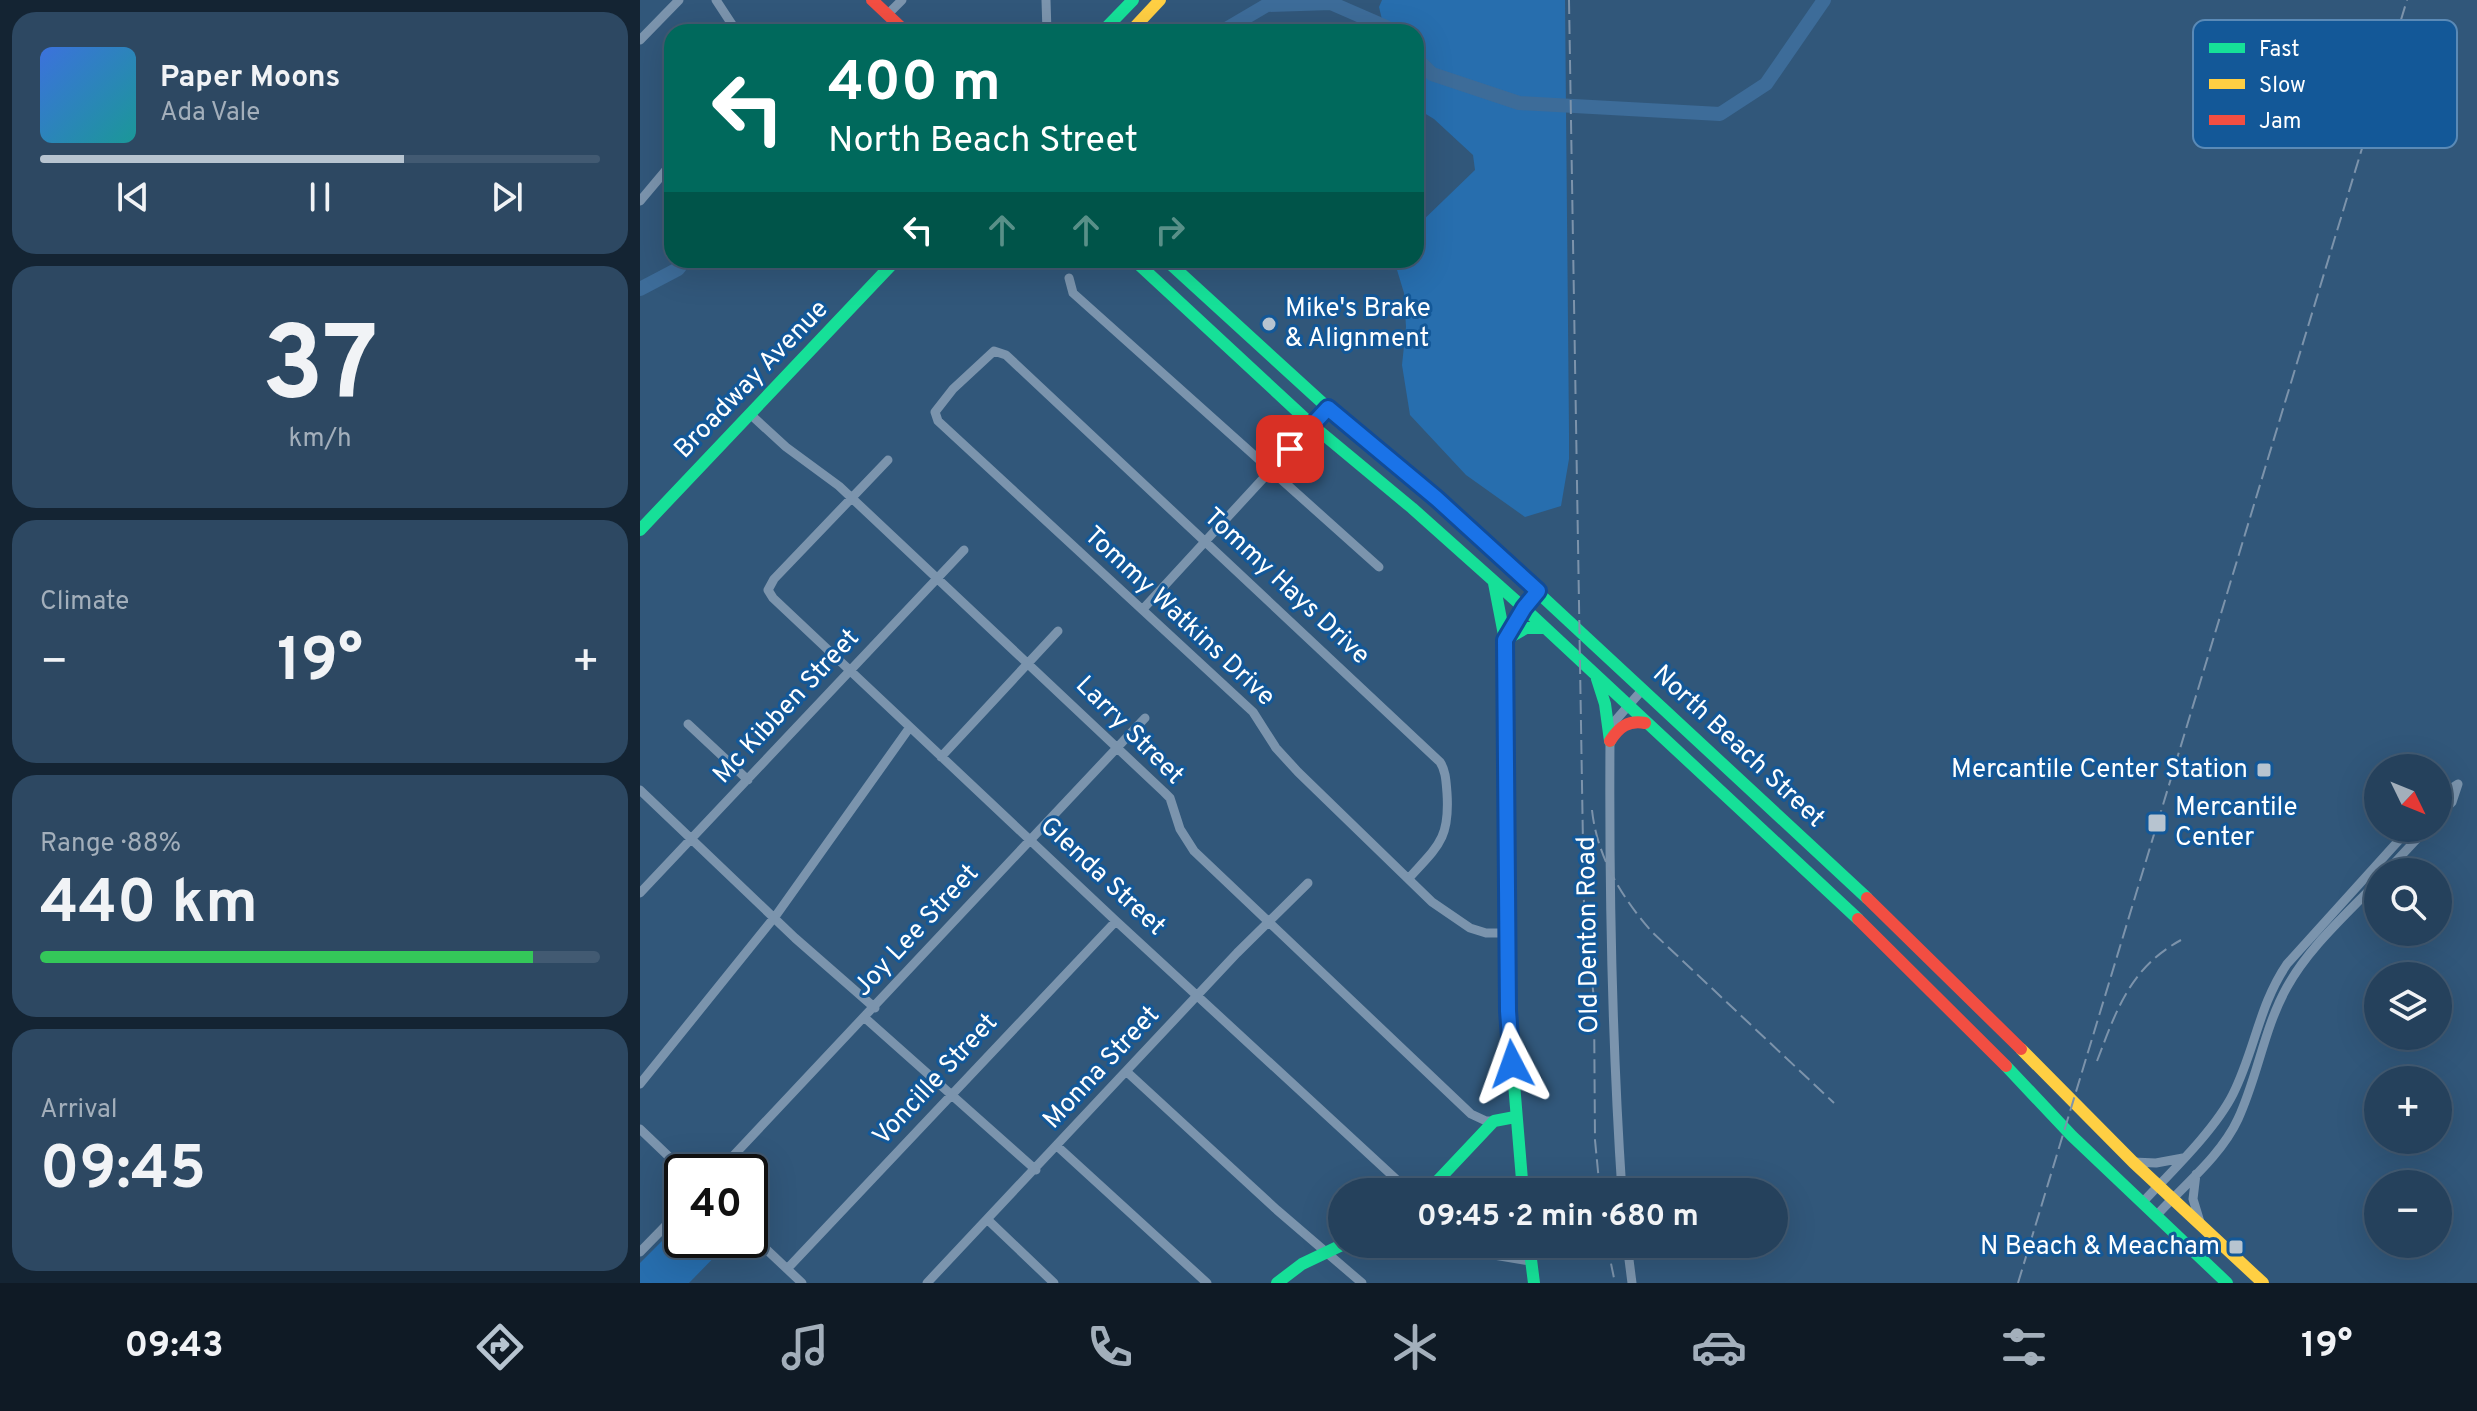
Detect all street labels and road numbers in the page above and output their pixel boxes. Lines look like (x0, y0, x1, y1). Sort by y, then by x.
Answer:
street label: Broadway Avenue (668, 294, 836, 466)
street label: Tommy Hays Drive (1196, 501, 1376, 673)
street label: Tommy Watkins Drive (1076, 520, 1282, 714)
street label: Mc Kibben Street (707, 623, 867, 791)
street label: North Beach Street (1645, 659, 1831, 835)
street label: Larry Street (1068, 670, 1190, 792)
street label: Glenda Street (1032, 810, 1172, 944)
street label: Old Denton Road (1571, 836, 1607, 1034)
street label: Joy Lee Street (847, 858, 987, 1004)
street label: Monna Street (1037, 1000, 1167, 1136)
street label: Voncille Street (866, 1007, 1006, 1153)

